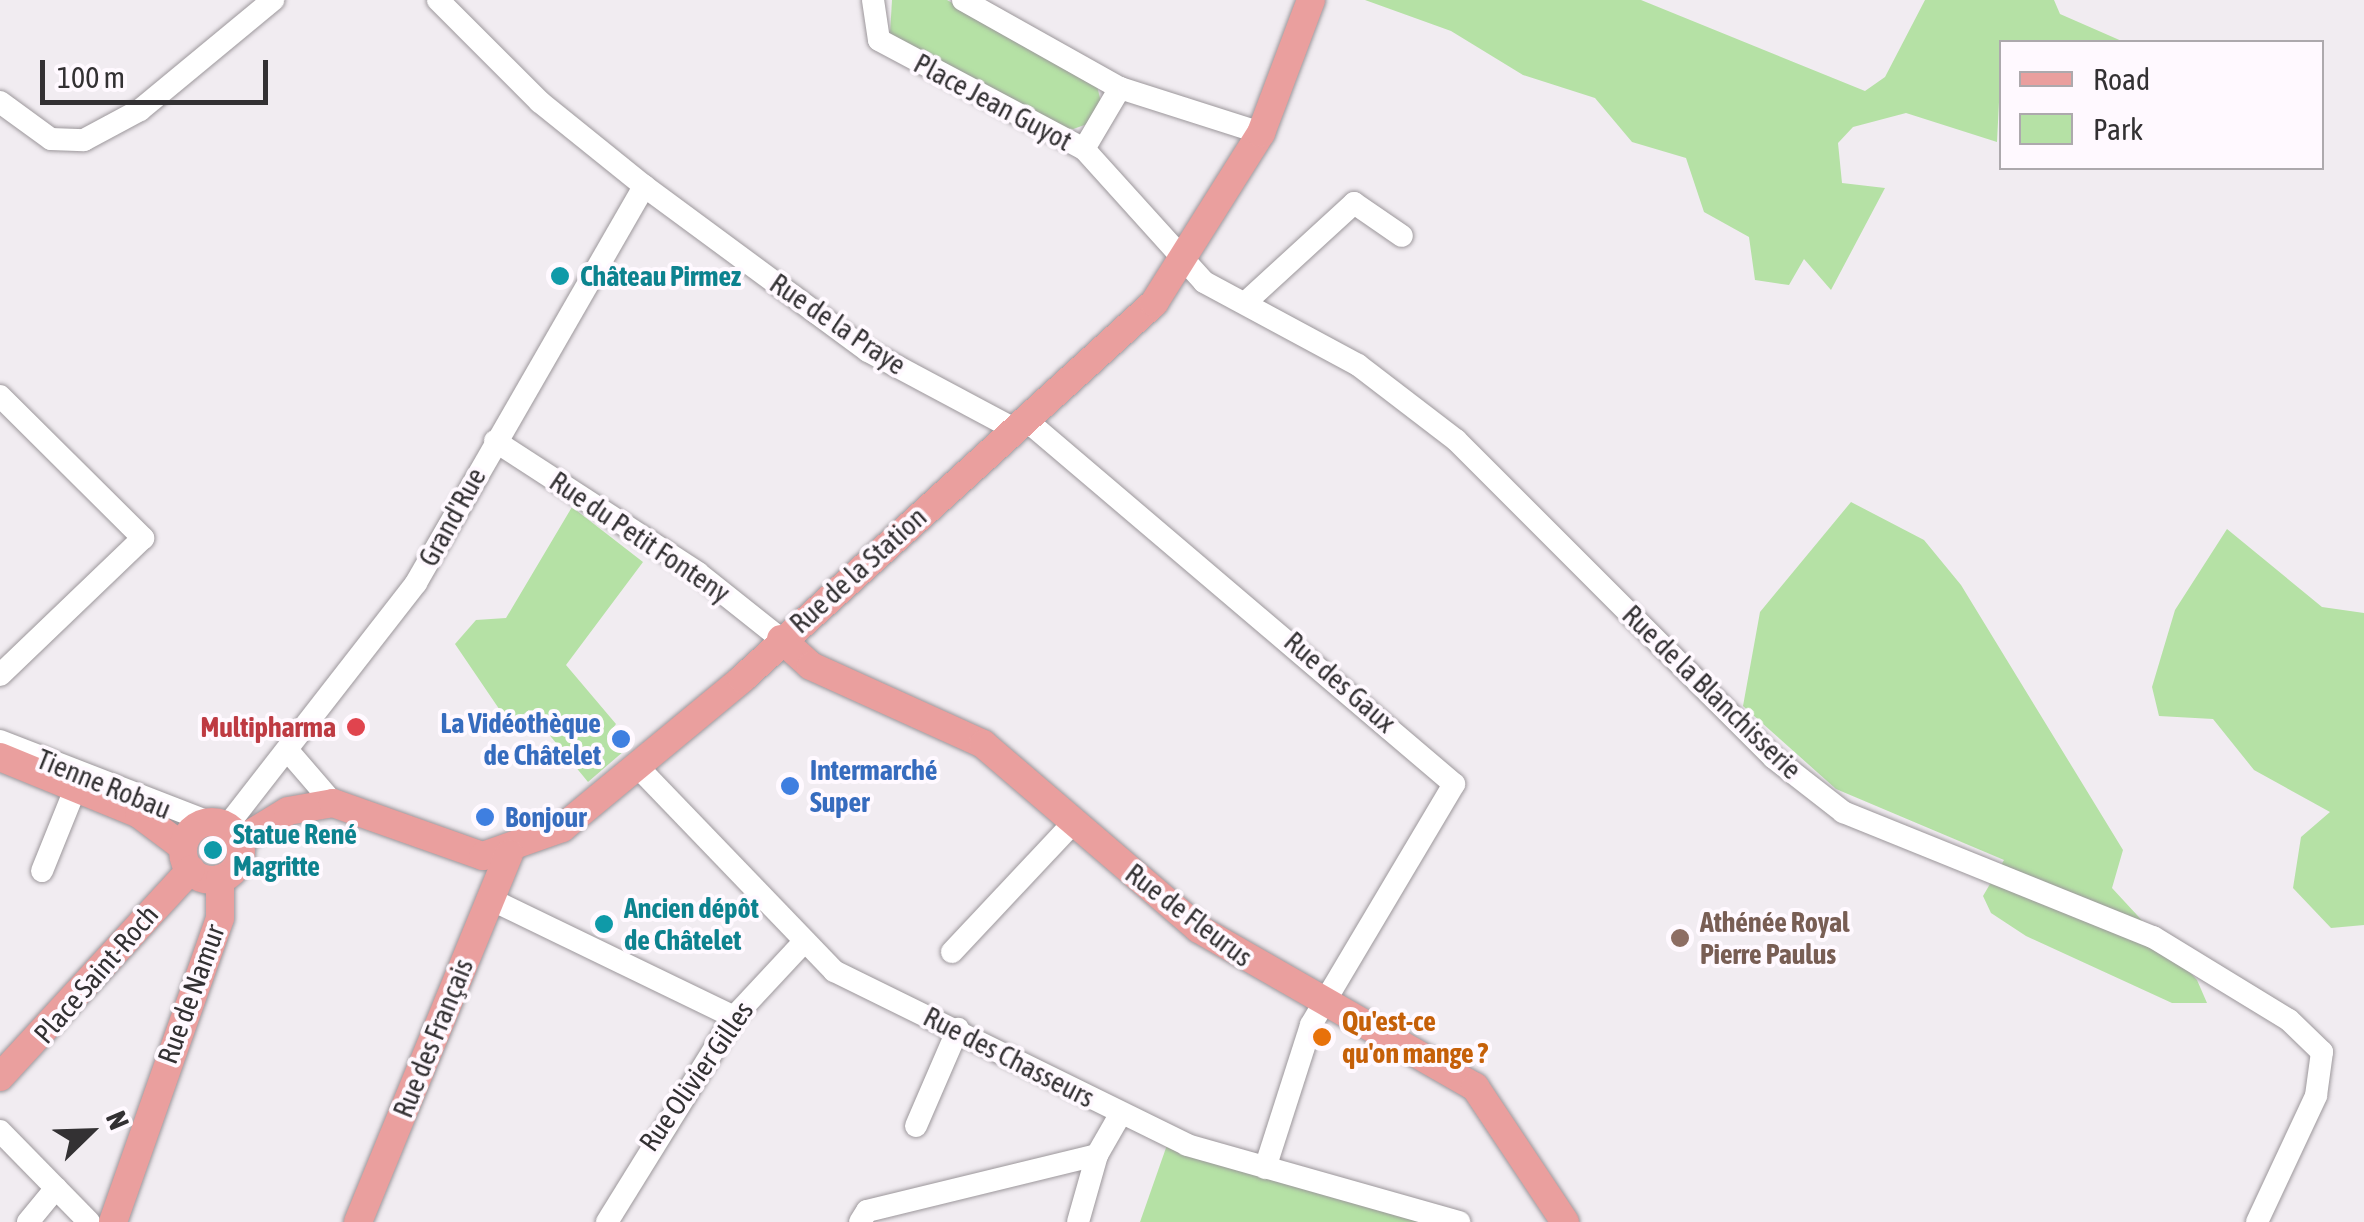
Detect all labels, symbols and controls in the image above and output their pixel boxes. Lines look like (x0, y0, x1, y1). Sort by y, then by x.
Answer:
scale bar (45, 40, 272, 102)
legend (1999, 40, 2324, 170)
street label: Place Jean Guyot (908, 46, 1078, 158)
text: 100 m (57, 60, 125, 94)
text: Road (2093, 62, 2150, 96)
text: Park (2093, 112, 2143, 146)
place label: Château Pirmez (580, 259, 741, 293)
marker: Château Pirmez (549, 265, 571, 287)
street label: Rue de la Praye (764, 266, 912, 382)
street label: Grand'Rue (411, 462, 493, 572)
street label: Rue du Petit Fonteny (543, 464, 737, 610)
street label: Rue de la Station (783, 500, 933, 640)
street label: Rue de la Blanchisserie (1616, 598, 1808, 786)
street label: Rue des Gaux (1277, 625, 1403, 739)
place label: La Vidéothèque de Châtelet (440, 706, 601, 772)
place label: Multipharma (200, 710, 336, 744)
marker: Multipharma (345, 716, 367, 738)
marker: La Vidéothèque de Châtelet (610, 728, 632, 750)
street label: Tienne Robau (32, 742, 176, 826)
place label: Intermarché Super (810, 753, 938, 819)
marker: Intermarché Super (779, 775, 801, 797)
place label: Bonjour (505, 800, 586, 834)
marker: Bonjour (474, 806, 496, 828)
place label: Statue René Magritte (233, 817, 357, 883)
marker: Statue René Magritte (202, 839, 224, 861)
street label: Rue de Fleurus (1119, 856, 1259, 974)
place label: Ancien dépôt de Châtelet (624, 891, 759, 957)
street label: Place Saint-Roch (27, 898, 165, 1050)
place label: Athénée Royal Pierre Paulus (1700, 905, 1849, 971)
marker: Ancien dépôt de Châtelet (593, 913, 615, 935)
street label: Rue de Namur (150, 920, 232, 1068)
marker: Athénée Royal Pierre Paulus (1669, 927, 1691, 949)
street label: Rue des Français (386, 954, 480, 1122)
street label: Rue Olivier Gilles (632, 994, 760, 1158)
street label: Rue des Chasseurs (918, 1000, 1100, 1114)
place label: Qu'est-ce qu'on mange ? (1342, 1004, 1488, 1070)
marker: Qu'est-ce qu'on mange ? (1311, 1026, 1333, 1048)
north arrow (40, 1082, 140, 1182)
text: N (100, 1106, 136, 1134)

